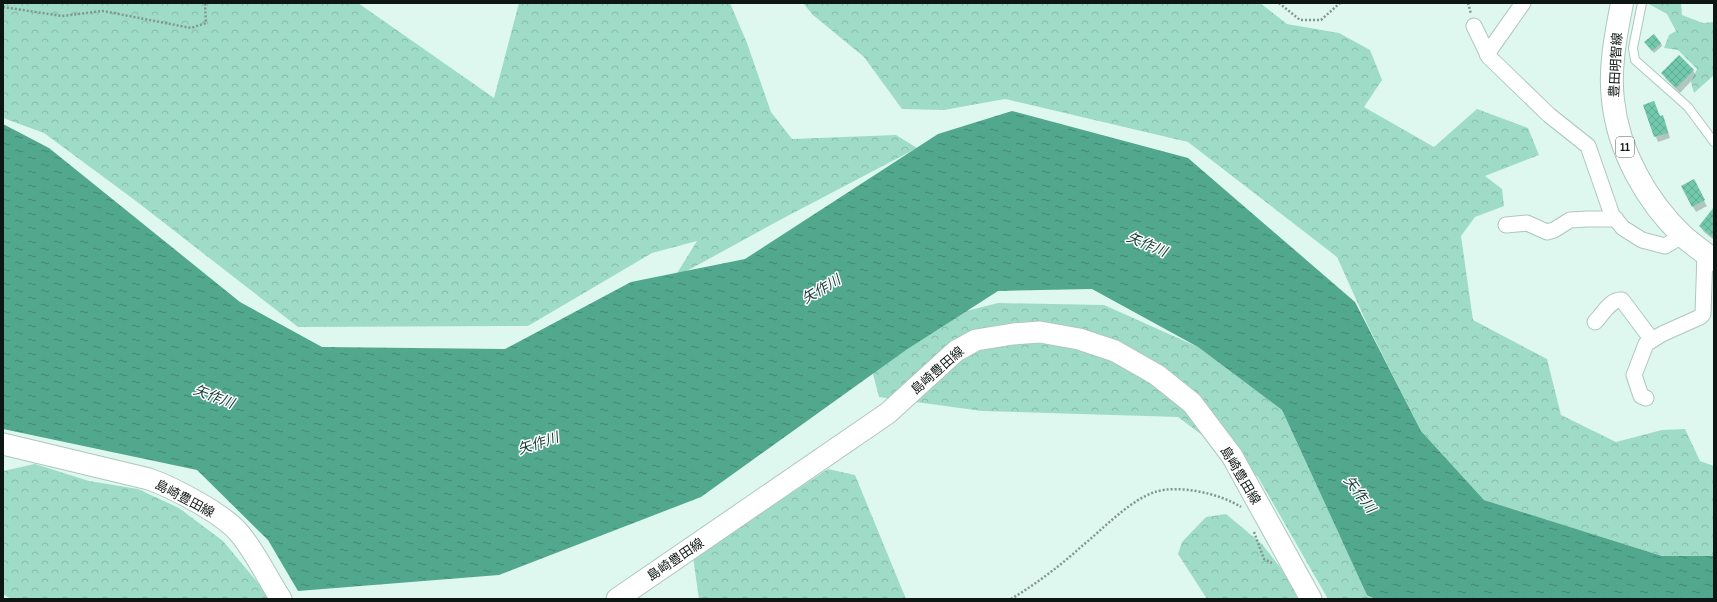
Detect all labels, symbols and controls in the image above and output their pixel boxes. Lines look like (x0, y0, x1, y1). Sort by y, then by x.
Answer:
street label: 豊田明智線 (1606, 32, 1626, 98)
road number: 11 (1616, 137, 1634, 157)
water label: 矢作川 (1124, 228, 1171, 261)
water label: 矢作川 (799, 270, 845, 308)
street label: 島崎豊田線 (908, 343, 967, 398)
water label: 矢作川 (191, 381, 238, 413)
water label: 矢作川 (516, 428, 563, 458)
street label: 島崎豊田線 (1217, 444, 1264, 507)
water label: 矢作川 (1340, 472, 1380, 518)
street label: 島崎豊田線 (152, 477, 217, 521)
street label: 島崎豊田線 (644, 535, 707, 585)

